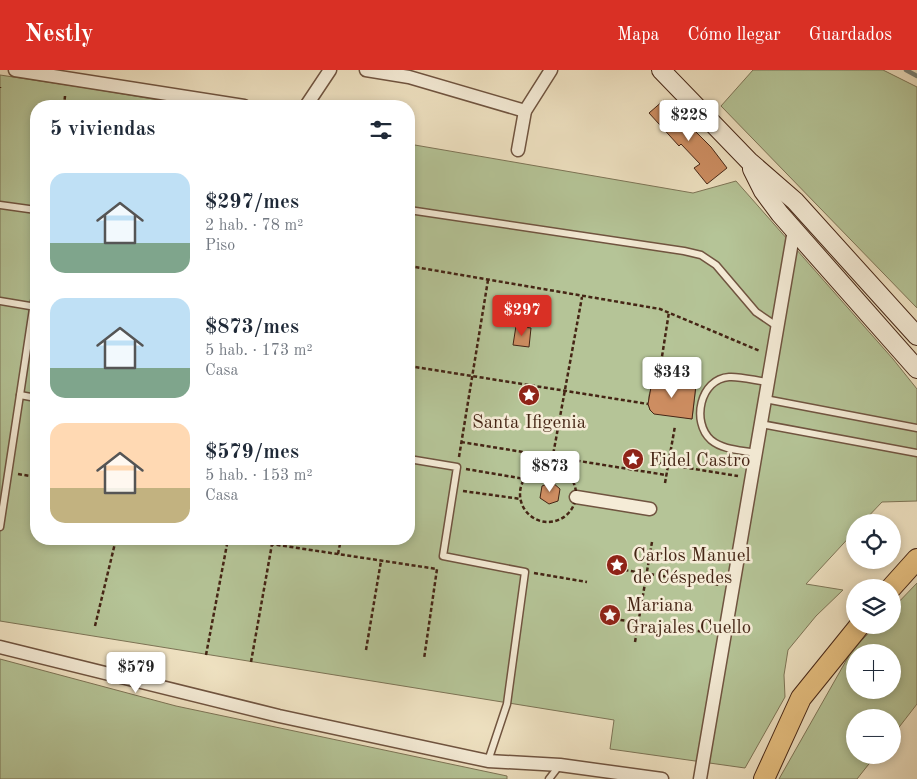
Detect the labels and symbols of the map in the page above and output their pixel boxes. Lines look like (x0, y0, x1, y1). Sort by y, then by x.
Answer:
pin: $228 (659, 100, 719, 142)
pin: $297 (492, 294, 552, 337)
pin: $343 (642, 356, 702, 399)
place icon: Santa Ifigenia (517, 383, 541, 407)
place label: Santa Ifigenia (472, 414, 587, 433)
place icon: Fidel Castro (621, 447, 645, 471)
pin: $873 (520, 450, 580, 493)
place label: Fidel Castro (649, 452, 750, 471)
place label: Carlos Manuel de Céspedes (633, 547, 751, 588)
place icon: Carlos Manuel de Céspedes (605, 553, 629, 577)
place label: Mariana Grajales Cuello (626, 597, 751, 638)
place icon: Mariana Grajales Cuello (598, 603, 622, 627)
pin: $579 (106, 652, 166, 694)

